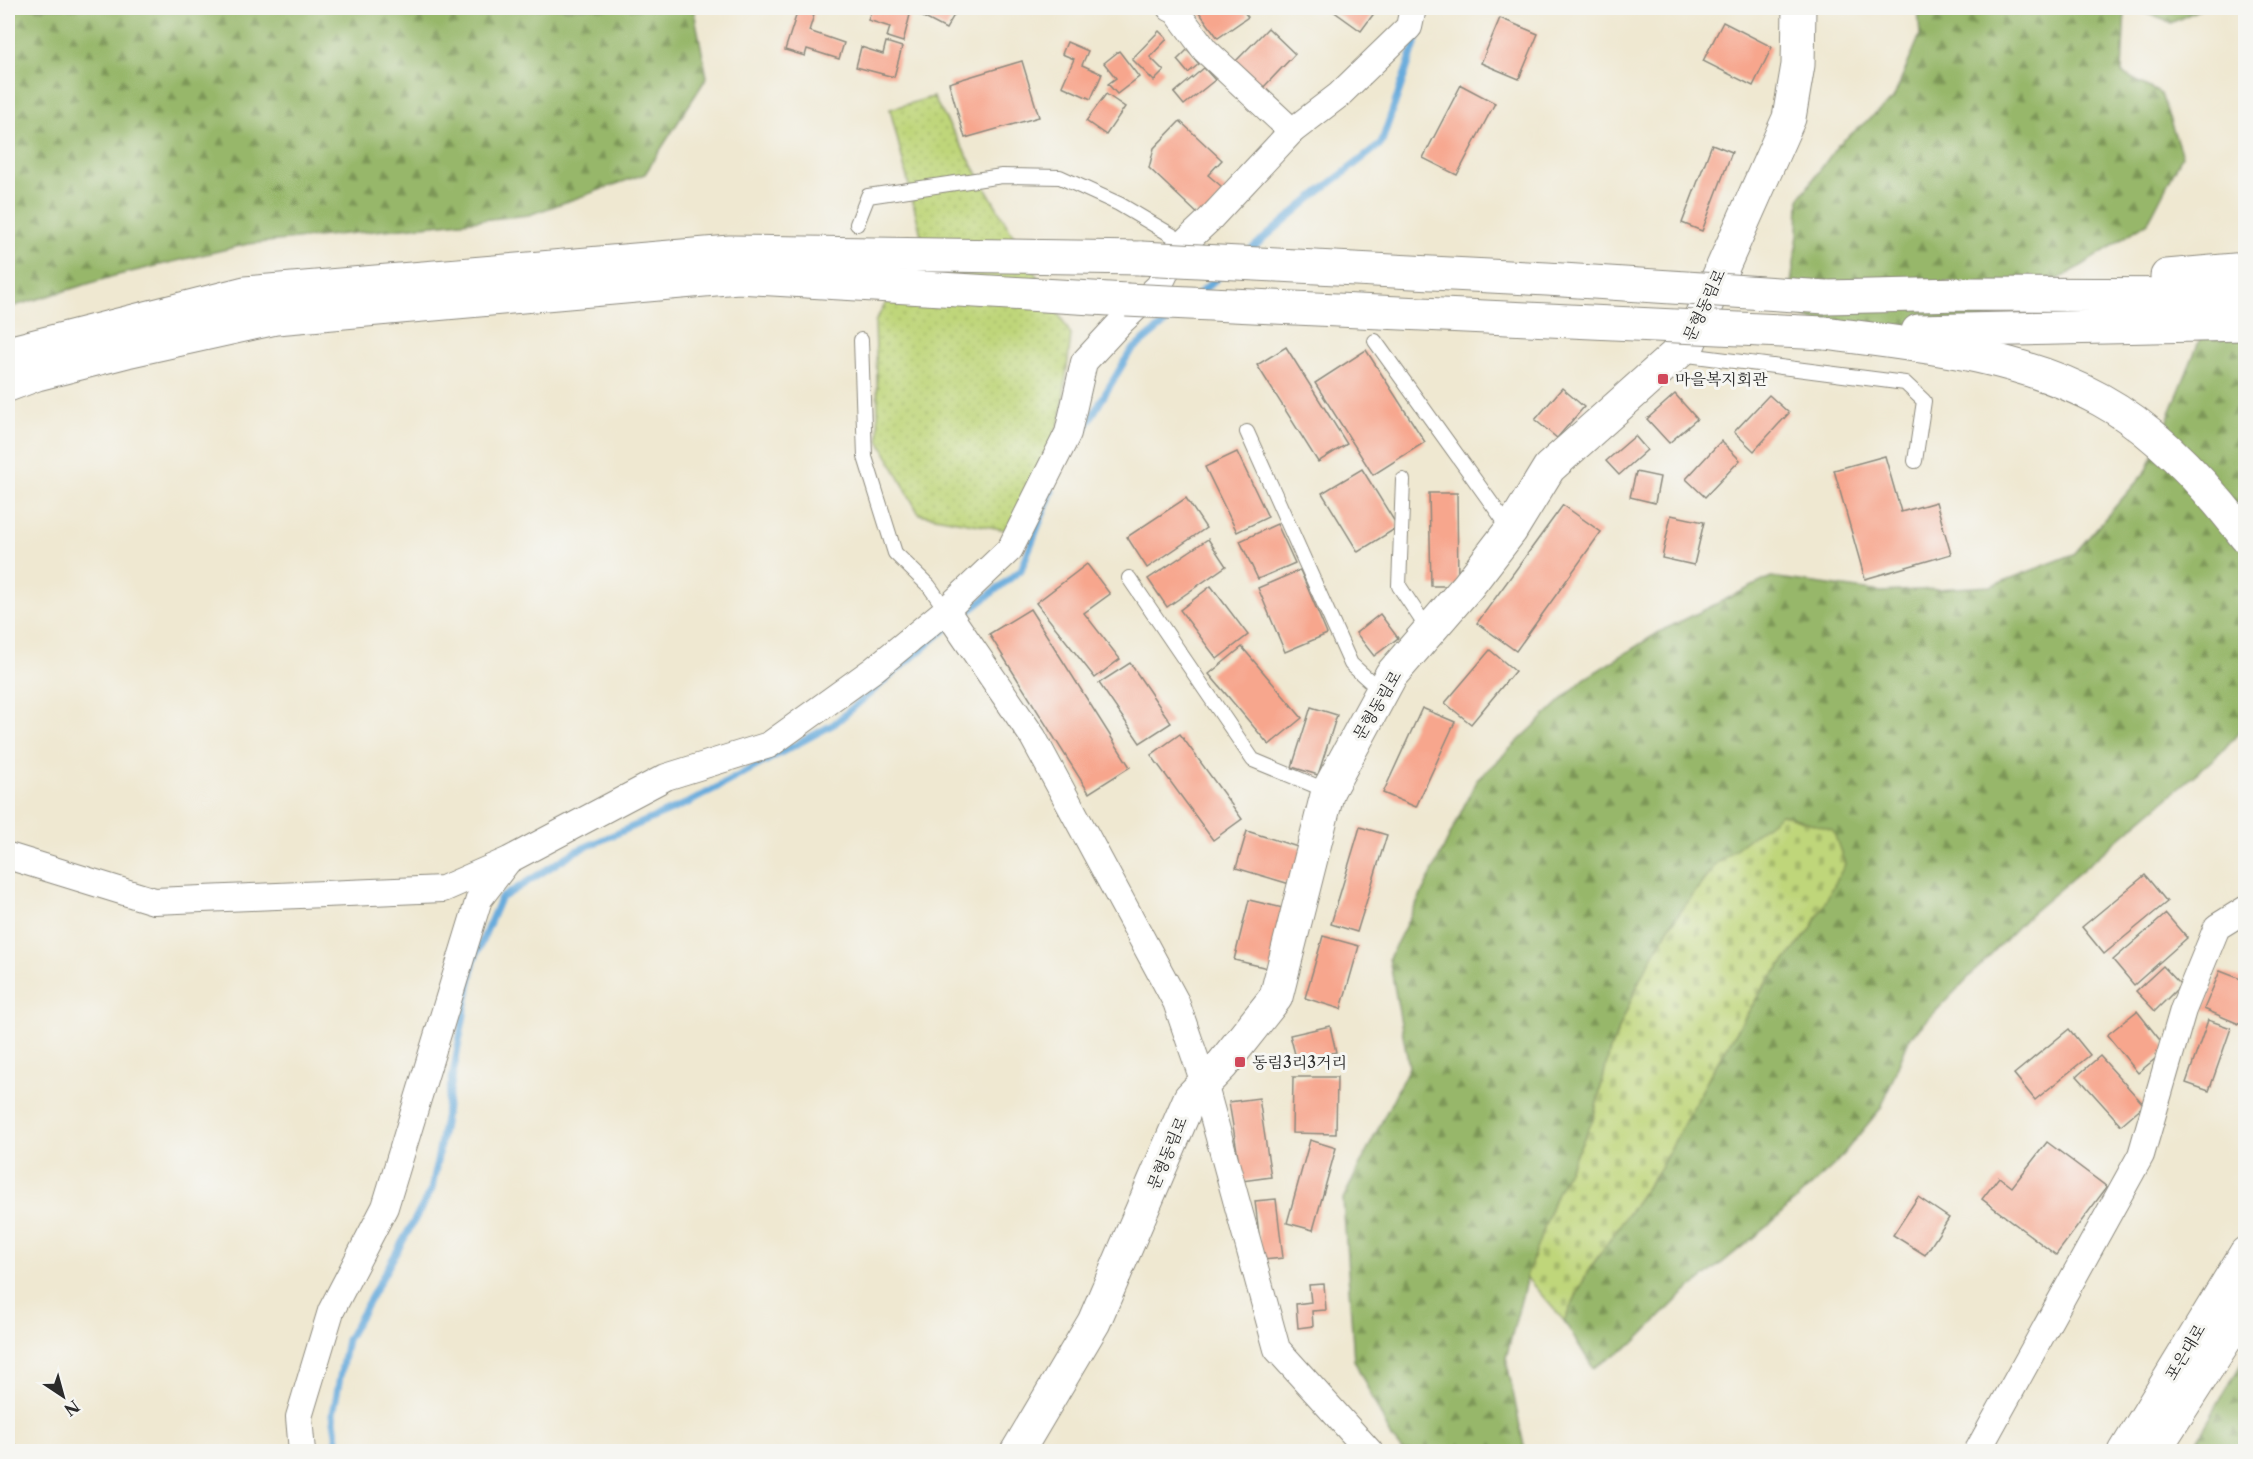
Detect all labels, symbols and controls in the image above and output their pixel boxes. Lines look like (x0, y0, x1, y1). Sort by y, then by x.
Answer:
street label: 문형동림로 (1679, 265, 1730, 344)
place label: 마을복지회관 (1675, 369, 1768, 389)
marker: 마을복지회관 (1656, 372, 1670, 386)
street label: 문형동림로 (1349, 666, 1406, 743)
place label: 동림3리3거리 (1252, 1052, 1347, 1072)
marker: 동림3리3거리 (1233, 1055, 1247, 1069)
street label: 문형동림로 (1143, 1113, 1192, 1192)
street label: 포은대로 (2161, 1320, 2210, 1384)
north arrow (33, 1366, 93, 1426)
text: N (60, 1396, 83, 1420)

